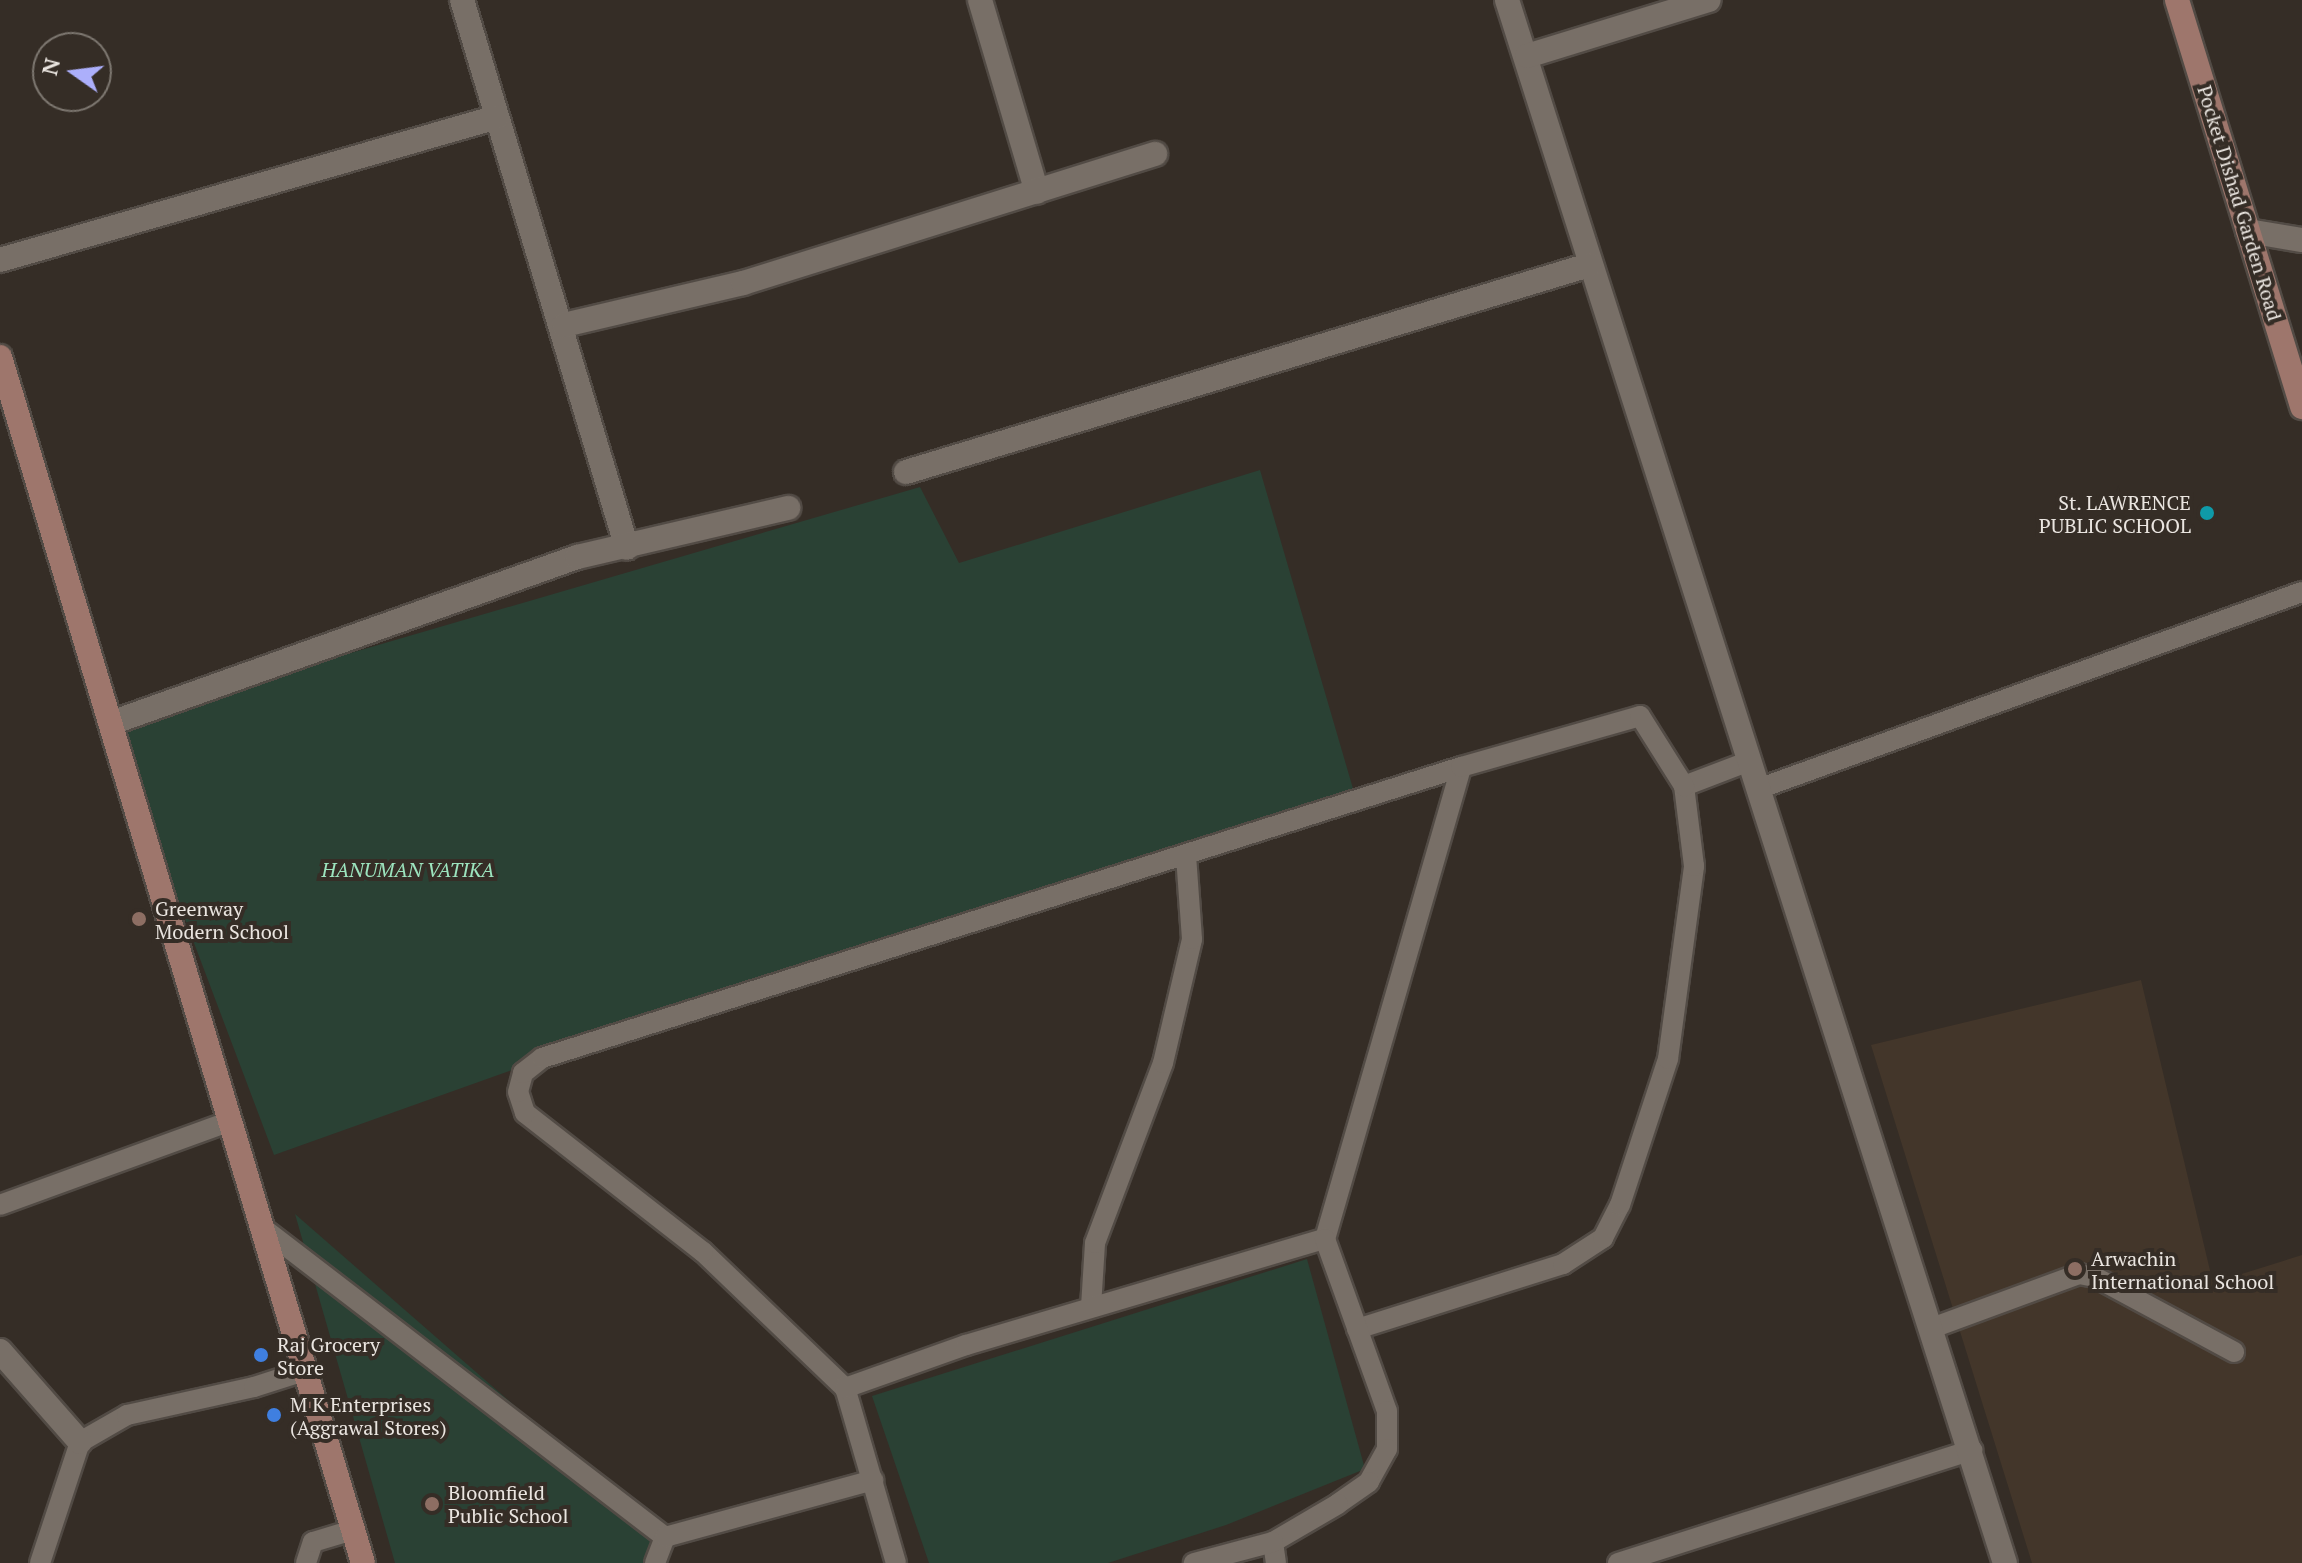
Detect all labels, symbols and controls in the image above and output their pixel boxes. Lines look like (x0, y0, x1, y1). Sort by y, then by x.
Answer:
north arrow (32, 32, 112, 112)
text: N (34, 55, 66, 78)
street label: Pocket Dishad Garden Road (2193, 82, 2287, 324)
place label: St. LAWRENCE PUBLIC SCHOOL (2039, 490, 2191, 537)
marker: St. LAWRENCE PUBLIC SCHOOL (2198, 504, 2216, 522)
park label: HANUMAN VATIKA (321, 857, 495, 881)
place label: Greenway Modern School (155, 896, 289, 943)
marker: Greenway Modern School (130, 910, 148, 928)
place label: Arwachin International School (2091, 1246, 2274, 1293)
marker: Arwachin International School (2066, 1260, 2084, 1278)
place label: Raj Grocery Store (277, 1332, 380, 1379)
marker: Raj Grocery Store (252, 1346, 270, 1364)
place label: M K Enterprises (Aggrawal Stores) (290, 1392, 447, 1439)
marker: M K Enterprises (Aggrawal Stores) (265, 1406, 283, 1424)
place label: Bloomfield Public School (448, 1480, 568, 1527)
marker: Bloomfield Public School (423, 1495, 441, 1513)

